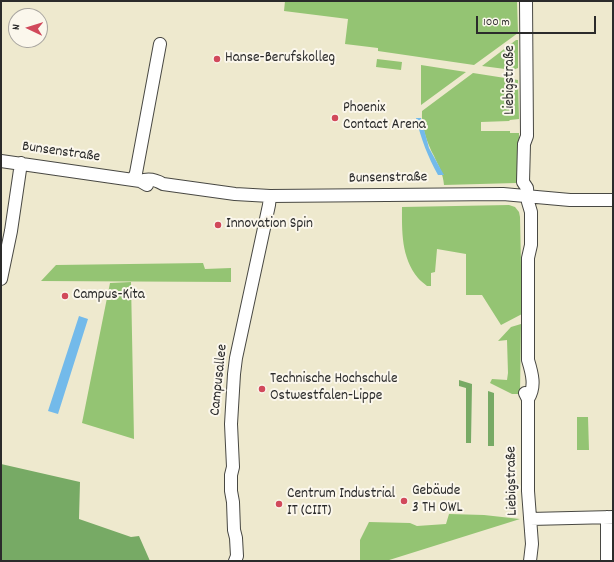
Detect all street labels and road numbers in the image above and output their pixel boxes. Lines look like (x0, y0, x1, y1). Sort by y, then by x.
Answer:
street label: Liebigstraße (502, 45, 520, 115)
street label: Bunsenstraße (21, 139, 101, 167)
street label: Bunsenstraße (349, 169, 427, 189)
street label: Campusallee (207, 343, 233, 417)
street label: Liebigstraße (503, 446, 523, 516)

